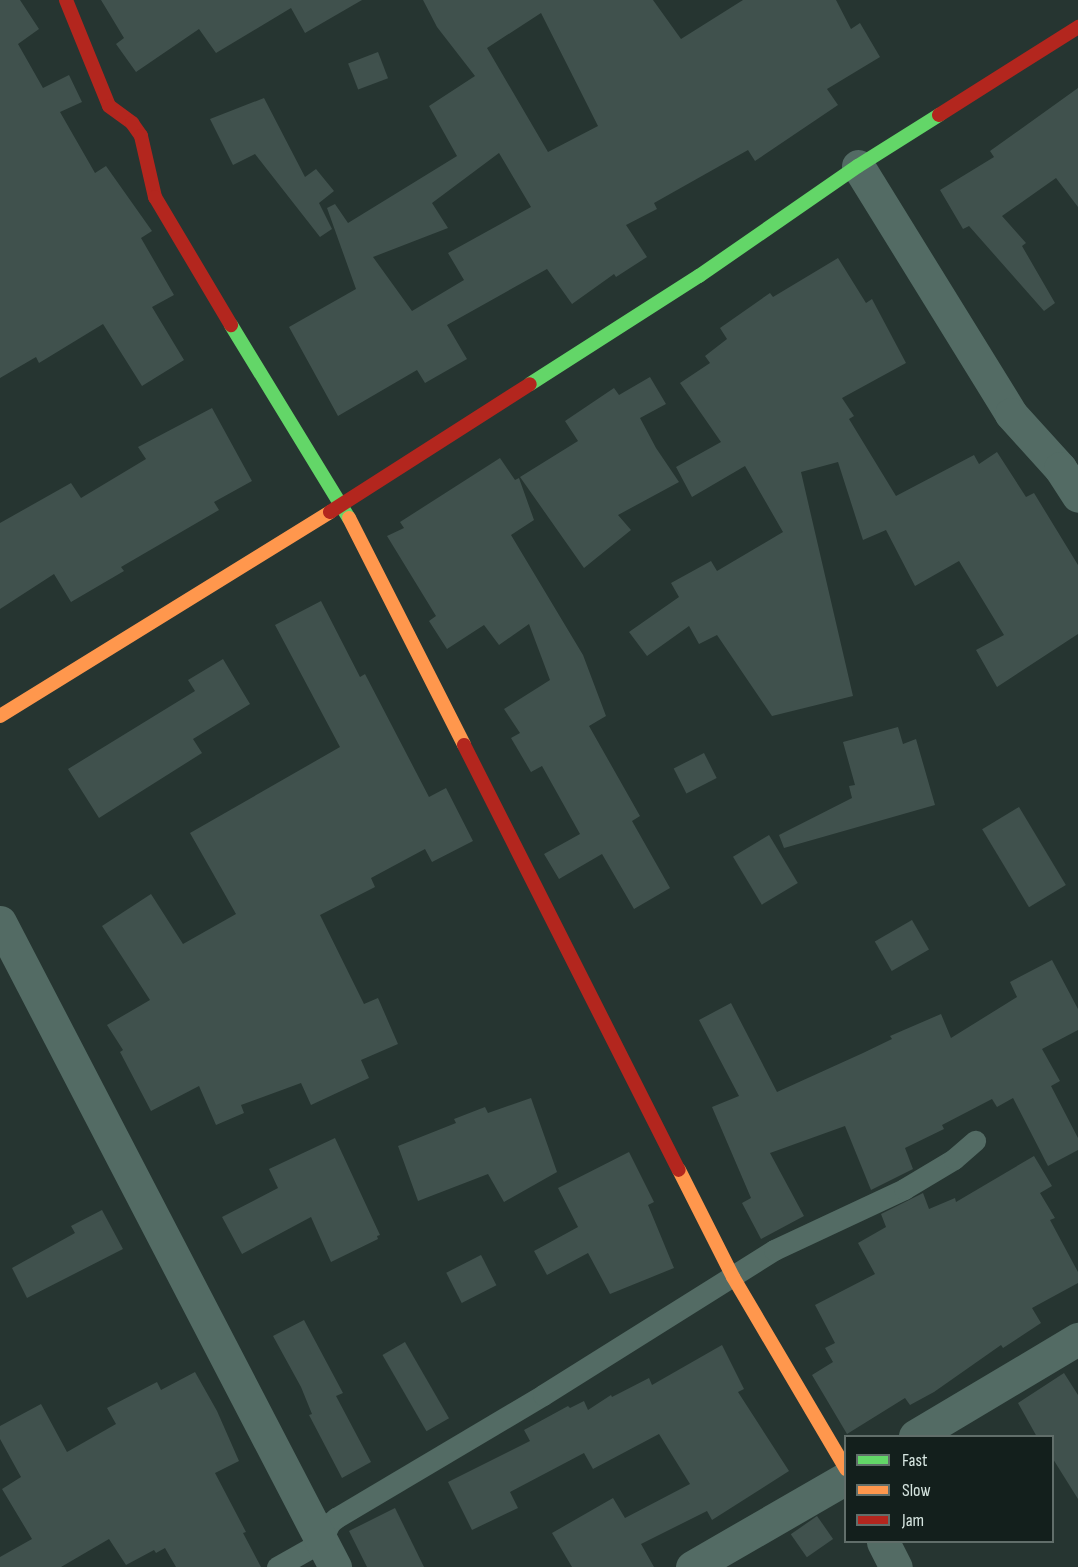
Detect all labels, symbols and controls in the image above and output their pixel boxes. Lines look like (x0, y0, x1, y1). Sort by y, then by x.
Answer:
legend (844, 1435, 1054, 1543)
text: Fast (902, 1450, 927, 1471)
text: Slow (902, 1480, 931, 1501)
text: Jam (902, 1510, 924, 1531)

